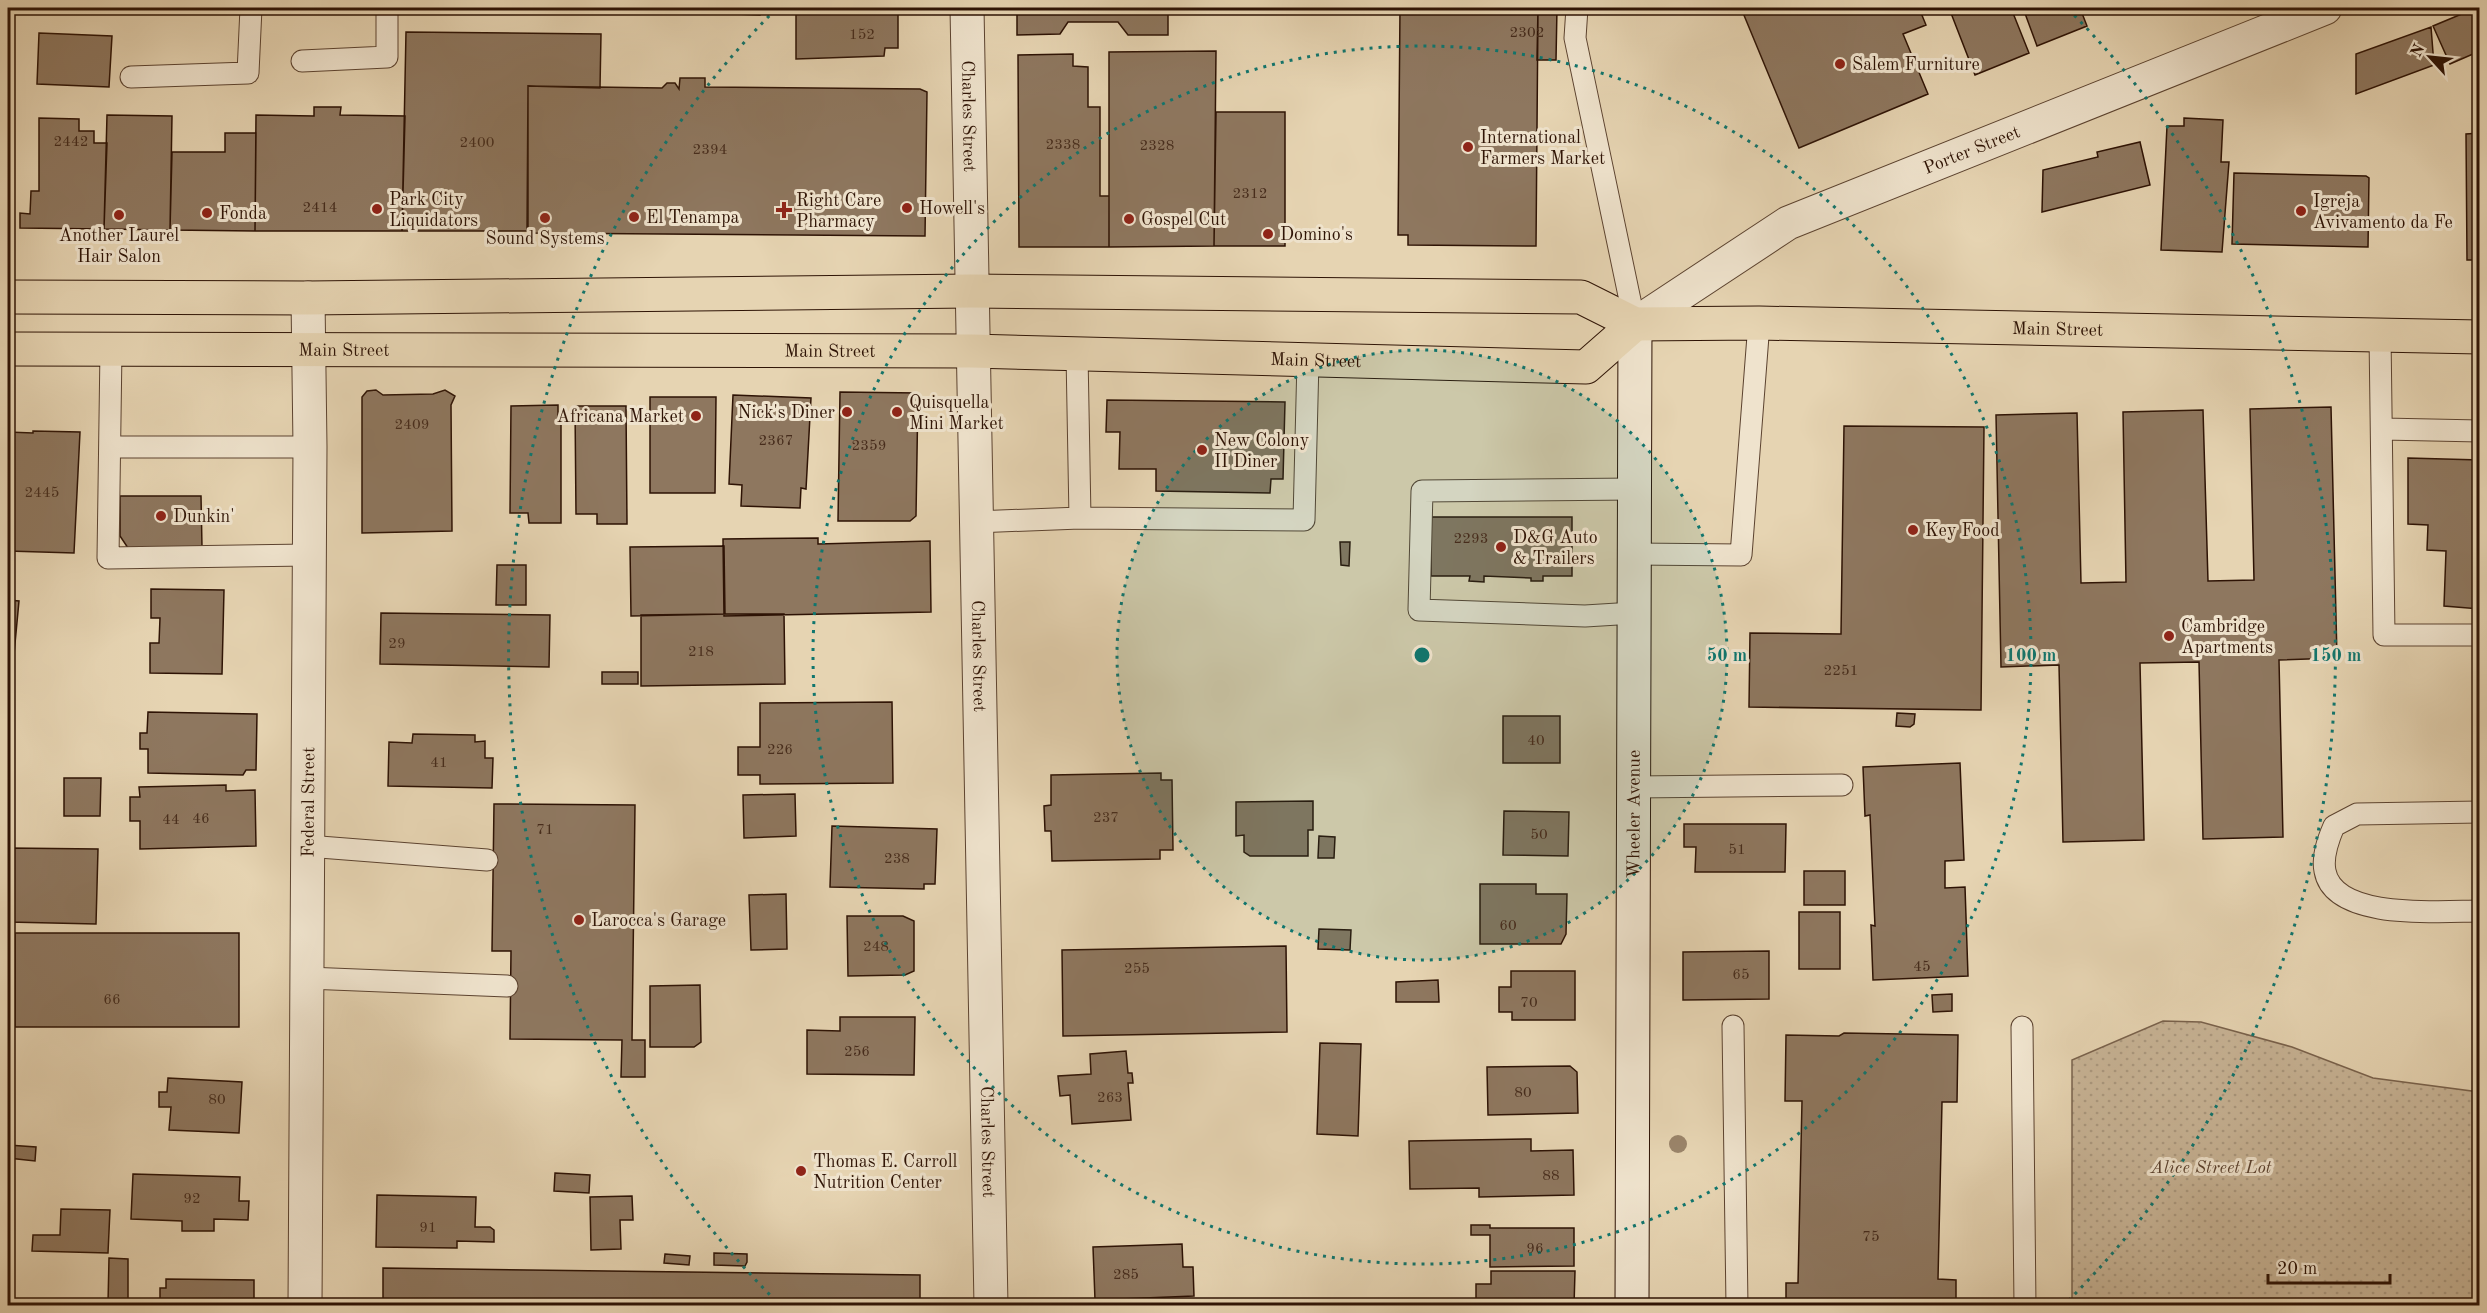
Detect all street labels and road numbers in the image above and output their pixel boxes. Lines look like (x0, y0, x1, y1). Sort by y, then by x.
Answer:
street label: Charles Street (958, 60, 978, 172)
street label: Porter Street (1921, 123, 2023, 178)
street label: Main Street (2012, 320, 2103, 340)
street label: Main Street (298, 342, 390, 360)
street label: Main Street (784, 343, 876, 361)
street label: Main Street (1270, 351, 1362, 371)
street label: Charles Street (968, 600, 988, 712)
street label: Federal Street (300, 747, 318, 857)
street label: Wheeler Avenue (1625, 750, 1644, 878)
street label: Charles Street (977, 1086, 997, 1198)

